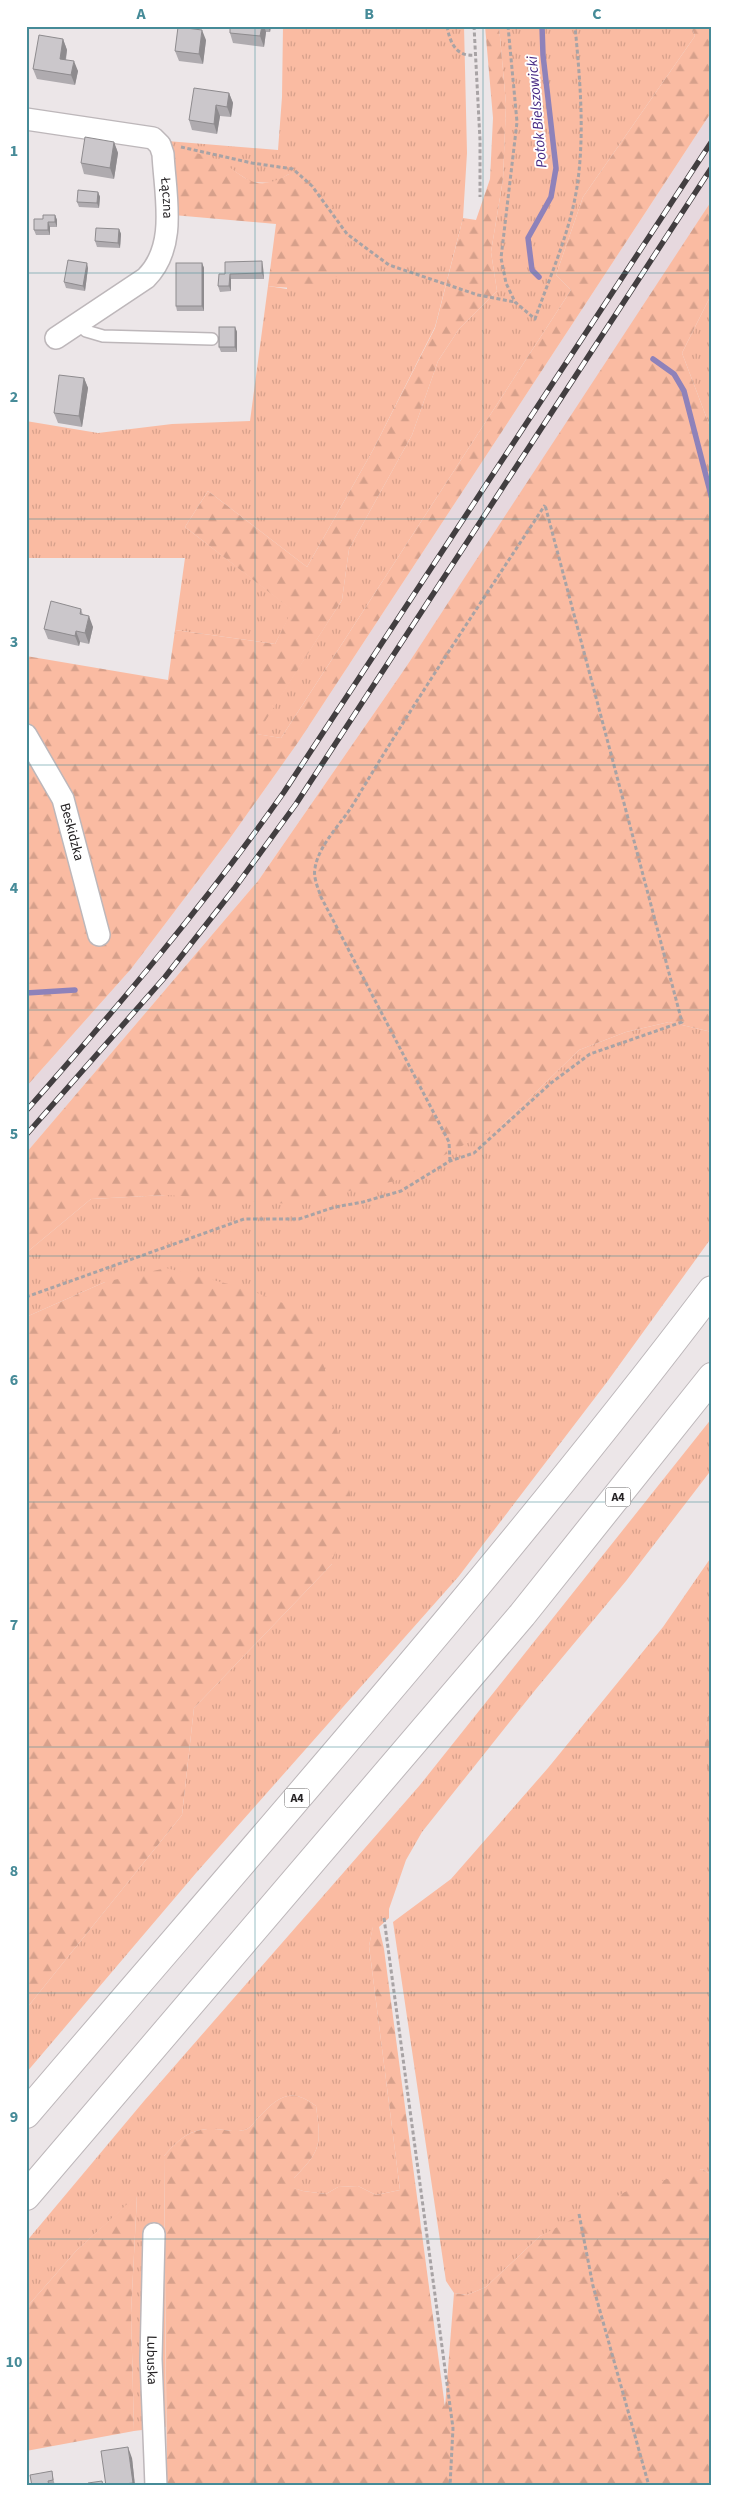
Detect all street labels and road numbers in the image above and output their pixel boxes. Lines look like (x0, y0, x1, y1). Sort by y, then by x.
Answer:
street label: Łączna (155, 175, 177, 219)
street label: Beskidzka (54, 801, 89, 863)
road number: A4 (606, 1488, 630, 1506)
road number: A4 (284, 1789, 310, 1808)
street label: Lubuska (141, 2335, 162, 2385)

